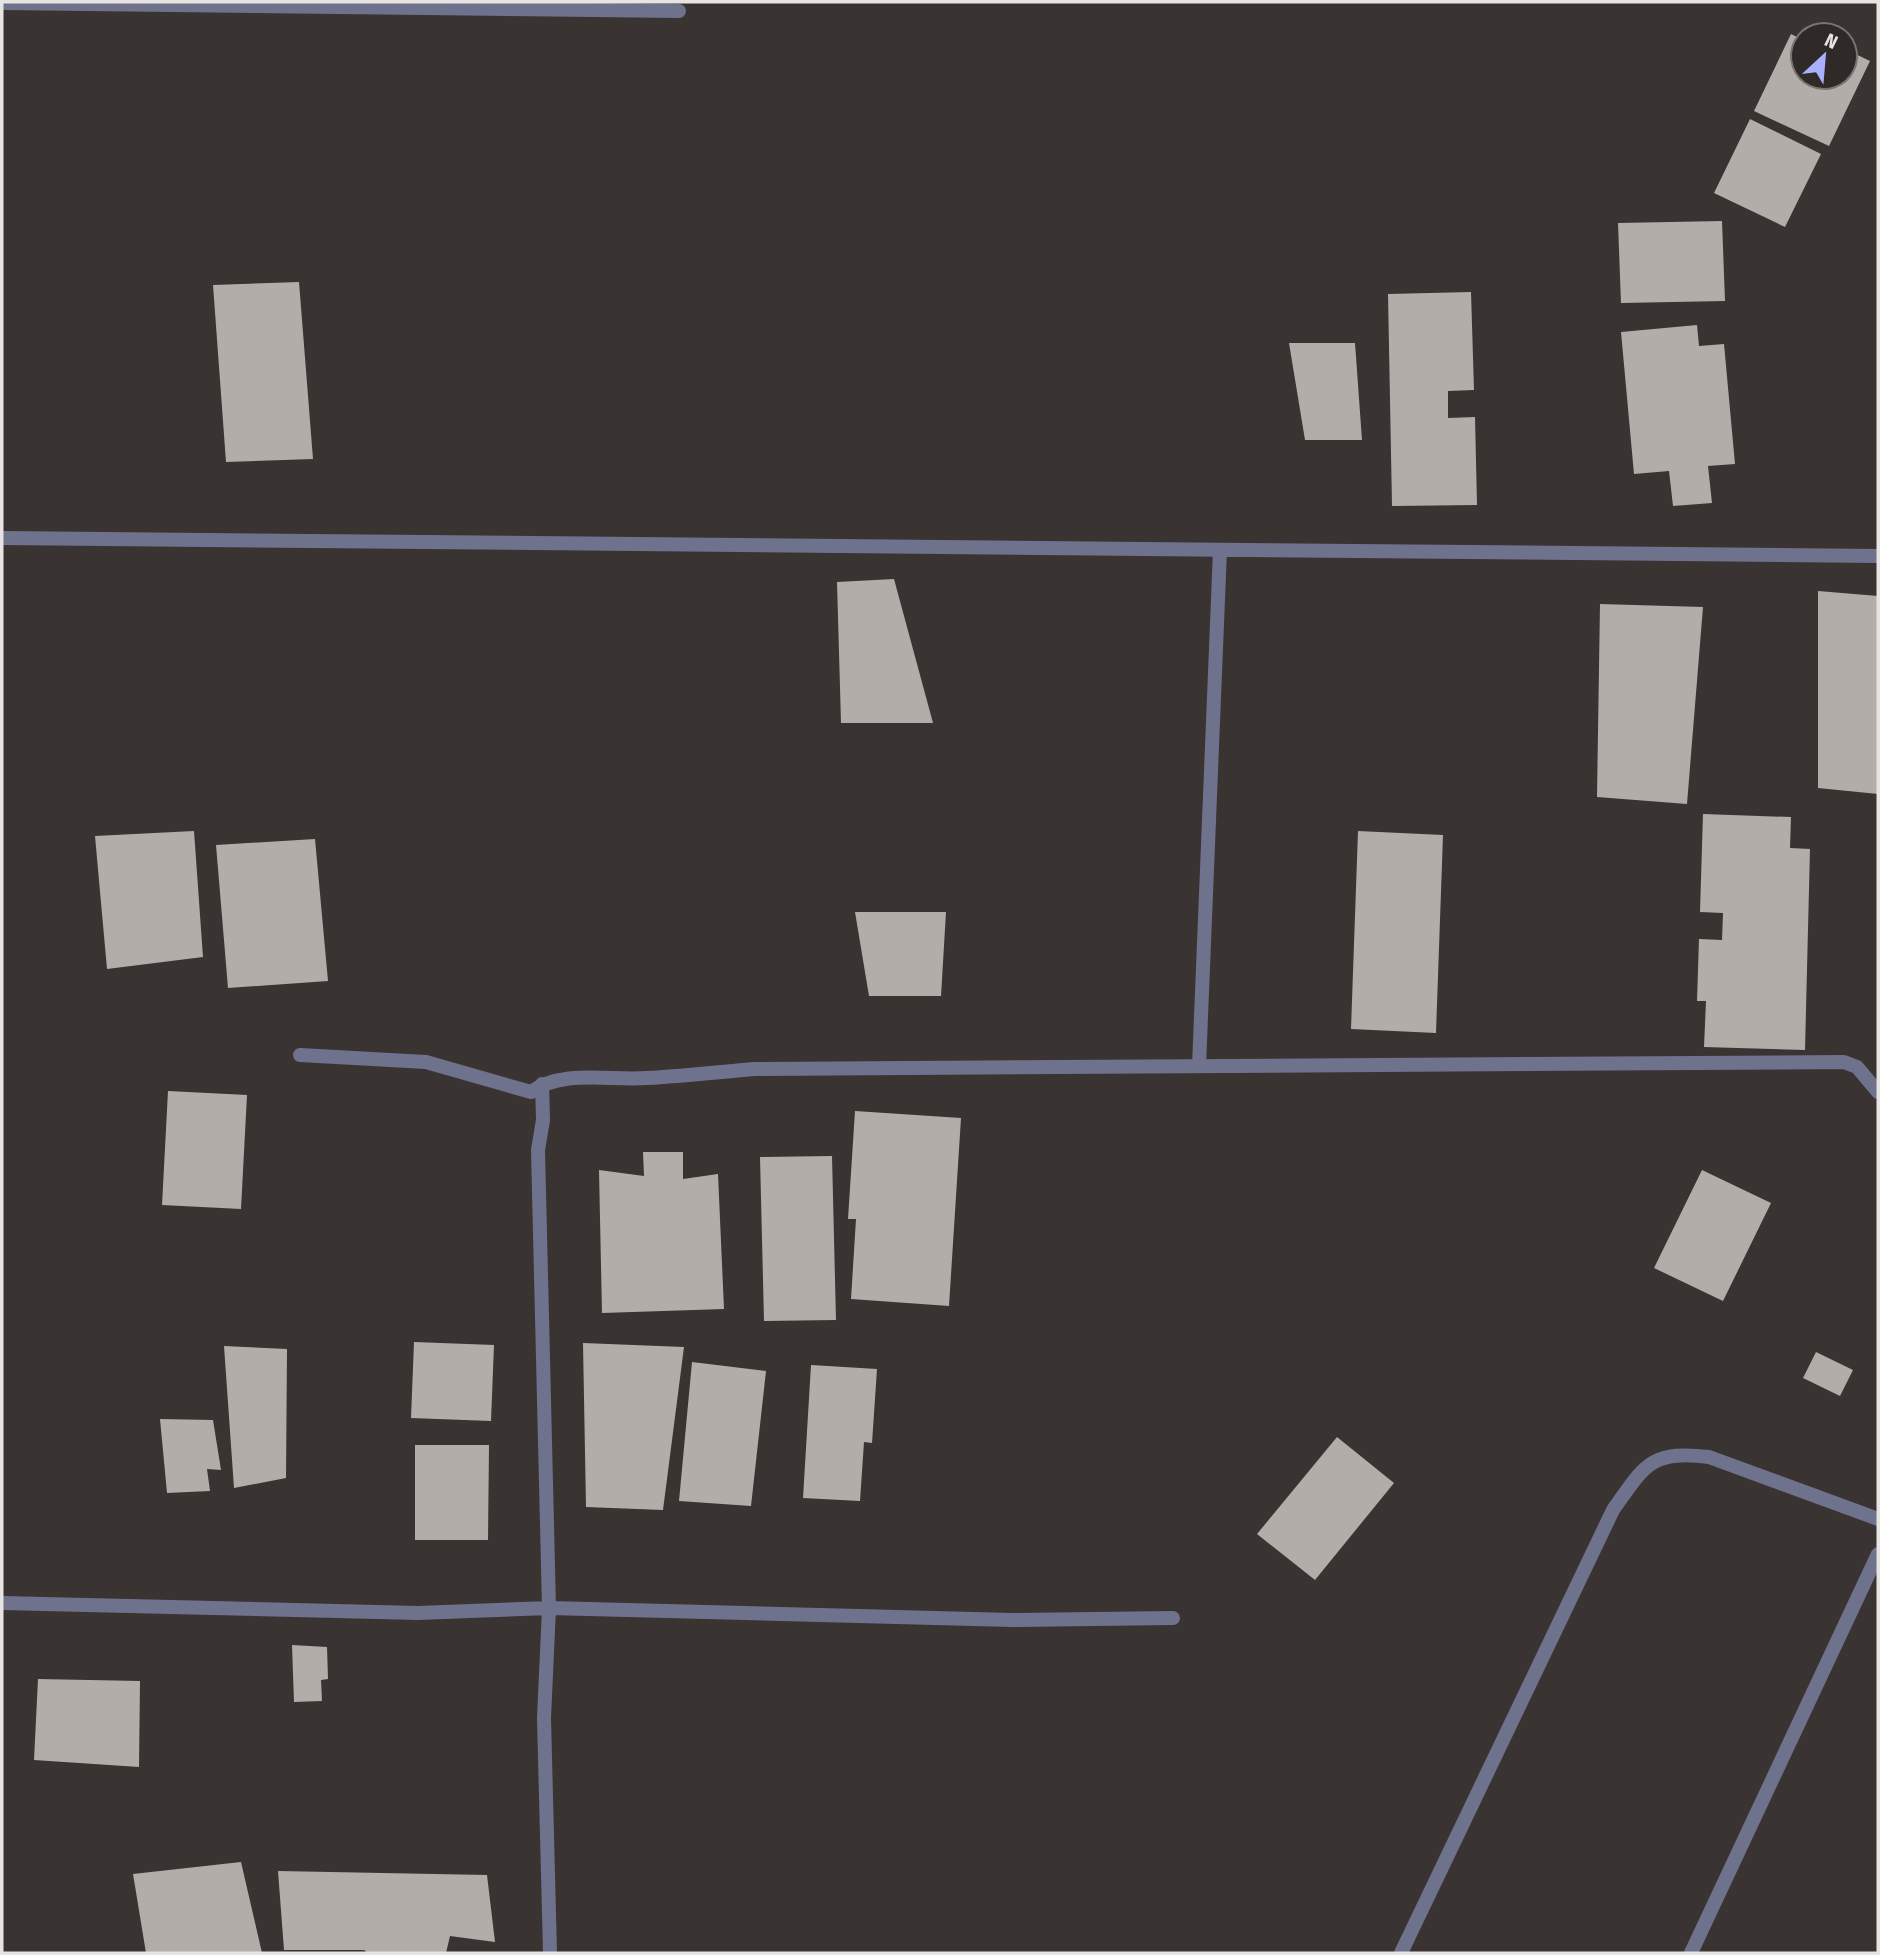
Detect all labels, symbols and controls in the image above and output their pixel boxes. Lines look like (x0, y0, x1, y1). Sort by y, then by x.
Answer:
north arrow (1789, 21, 1859, 91)
text: N (1821, 28, 1841, 54)

